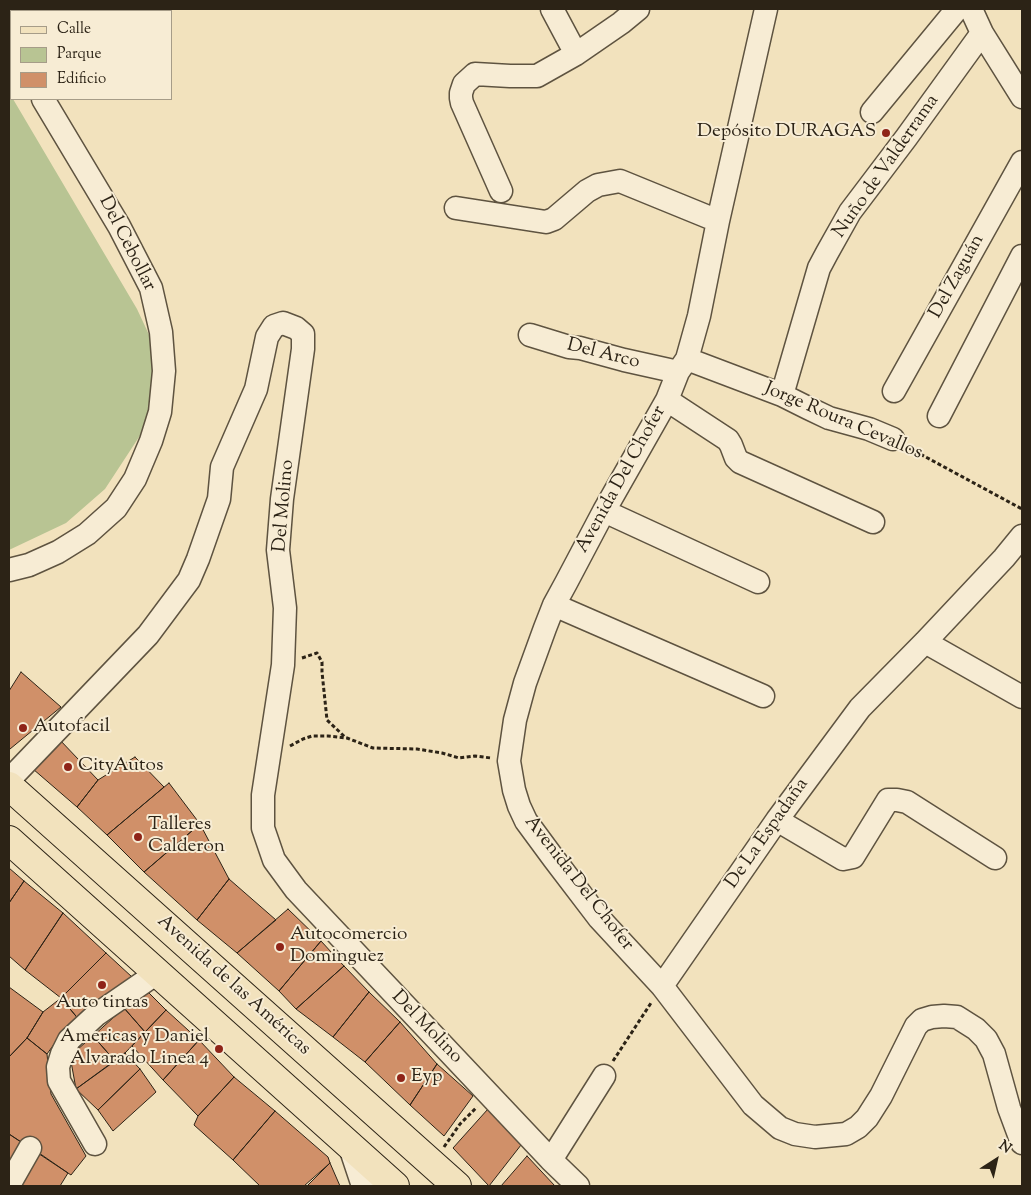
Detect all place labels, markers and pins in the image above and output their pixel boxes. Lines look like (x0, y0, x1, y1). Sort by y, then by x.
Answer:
place label: Depósito DURAGAS (697, 122, 876, 144)
marker: Depósito DURAGAS (880, 127, 892, 139)
place label: Autofacil (33, 717, 110, 739)
marker: Autofacil (17, 722, 29, 734)
place label: CityAutos (78, 756, 163, 778)
marker: CityAutos (62, 761, 74, 773)
place label: Talleres Calderon (148, 815, 225, 859)
marker: Talleres Calderon (132, 831, 144, 843)
place label: Autocomercio Dominguez (290, 925, 407, 969)
marker: Autocomercio Dominguez (274, 941, 286, 953)
marker: Auto tintas (96, 979, 108, 991)
place label: Auto tintas (56, 993, 148, 1015)
place label: Americas y Daniel Alvarado Linea 4 (60, 1027, 209, 1071)
marker: Americas y Daniel Alvarado Linea 4 (213, 1043, 225, 1055)
place label: Eyp (411, 1067, 442, 1089)
marker: Eyp (395, 1072, 407, 1084)

